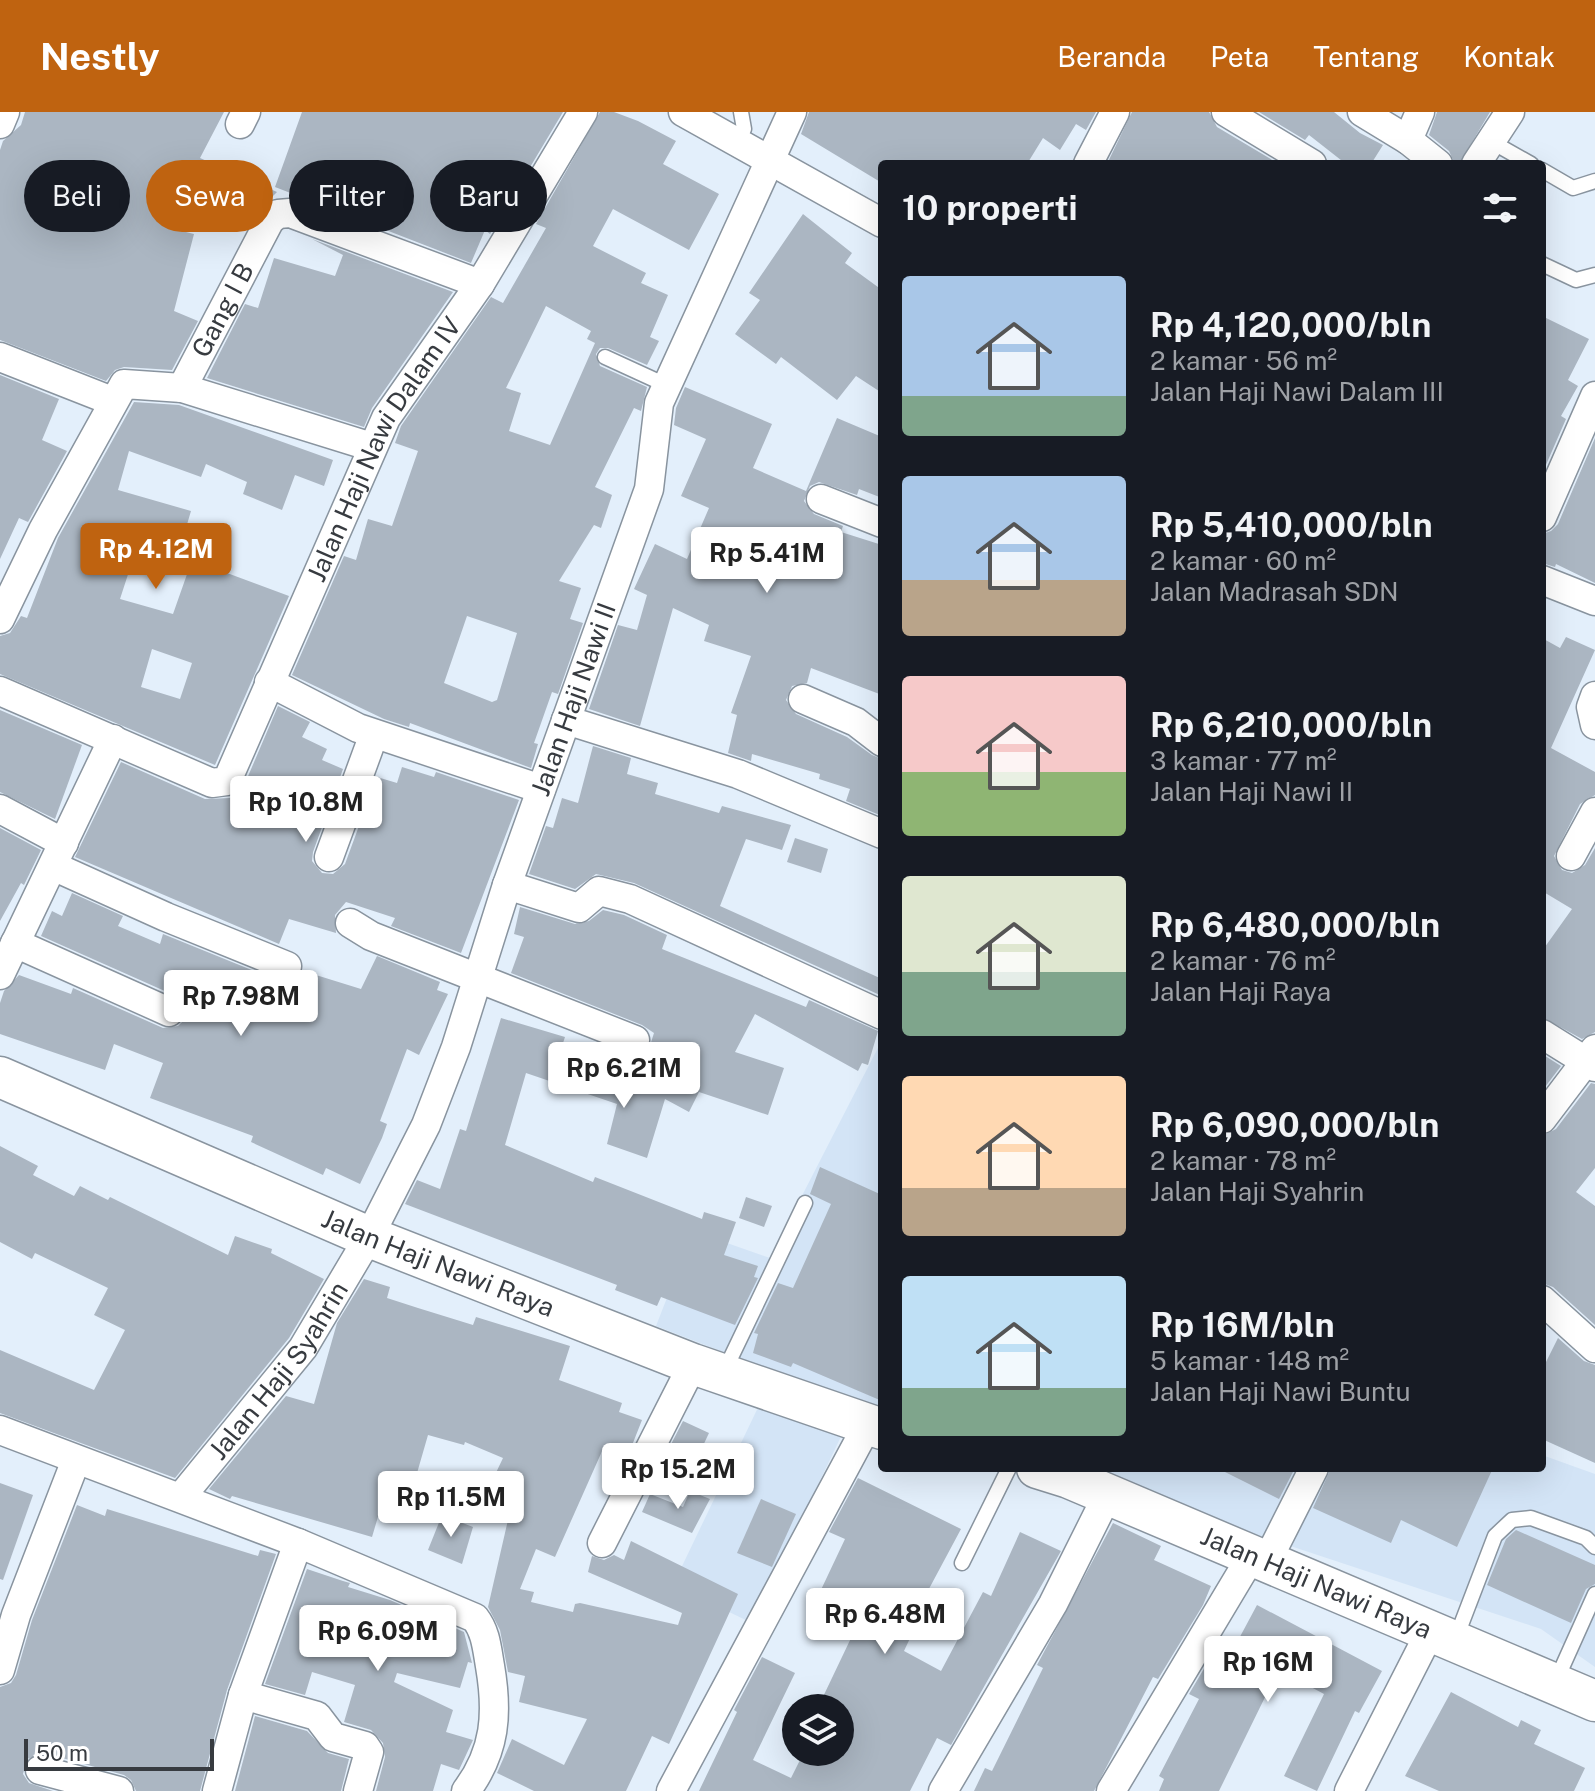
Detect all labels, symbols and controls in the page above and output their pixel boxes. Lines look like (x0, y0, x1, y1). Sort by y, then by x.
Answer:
text: Nestly (40, 34, 160, 79)
text: Beranda (1057, 40, 1166, 73)
text: Peta (1210, 40, 1269, 73)
text: Tentang (1313, 40, 1419, 73)
text: Kontak (1463, 40, 1555, 73)
chip: Beli (24, 160, 130, 232)
chip: Sewa (146, 160, 273, 232)
chip: Filter (289, 160, 414, 232)
chip: Baru (430, 160, 547, 232)
icon: filters (1478, 186, 1522, 230)
text: 10 properti (902, 188, 1078, 228)
street label: Gang I B (185, 257, 260, 362)
text: Rp 4,120,000/bln (1150, 305, 1431, 345)
icon: home (966, 308, 1062, 404)
street label: Jalan Haji Nawi Dalam IV (300, 311, 467, 586)
text: 2 kamar · 56 m² (1150, 345, 1337, 376)
text: Jalan Haji Nawi Dalam III (1150, 376, 1444, 407)
text: Rp 5,410,000/bln (1150, 505, 1433, 545)
icon: home (966, 508, 1062, 604)
pin: Rp 4.12M (73, 523, 239, 591)
pin: Rp 5.41M (684, 527, 850, 595)
text: Rp 4.12M (98, 533, 214, 564)
text: Rp 5.41M (709, 537, 825, 568)
text: 2 kamar · 60 m² (1150, 545, 1336, 576)
text: Jalan Madrasah SDN (1150, 576, 1399, 607)
street label: Jalan Haji Nawi II (524, 598, 622, 800)
text: Rp 6,210,000/bln (1150, 705, 1432, 745)
icon: home (966, 708, 1062, 804)
text: 3 kamar · 77 m² (1150, 745, 1337, 776)
pin: Rp 10.8M (223, 776, 389, 844)
text: Jalan Haji Nawi II (1150, 776, 1353, 807)
text: Rp 10.8M (248, 786, 364, 817)
text: Rp 6,480,000/bln (1150, 905, 1440, 945)
icon: home (966, 908, 1062, 1004)
text: 2 kamar · 76 m² (1150, 945, 1336, 976)
pin: Rp 7.98M (158, 970, 324, 1038)
text: Jalan Haji Raya (1150, 976, 1331, 1007)
text: Rp 7.98M (182, 980, 300, 1011)
pin: Rp 6.21M (541, 1042, 707, 1110)
text: Rp 6.21M (566, 1052, 682, 1083)
text: Rp 6,090,000/bln (1150, 1105, 1439, 1145)
icon: home (966, 1108, 1062, 1204)
text: 2 kamar · 78 m² (1150, 1145, 1336, 1176)
text: Jalan Haji Syahrin (1150, 1176, 1364, 1207)
street label: Jalan Haji Nawi Raya (317, 1202, 559, 1323)
street label: Jalan Haji Syahrin (202, 1276, 354, 1466)
text: Rp 16M/bln (1150, 1305, 1335, 1345)
icon: home (966, 1308, 1062, 1404)
text: 5 kamar · 148 m² (1150, 1345, 1349, 1376)
text: Jalan Haji Nawi Buntu (1150, 1376, 1411, 1407)
pin: Rp 15.2M (595, 1443, 761, 1511)
text: Rp 15.2M (620, 1453, 736, 1484)
pin: Rp 11.5M (368, 1471, 534, 1539)
text: Rp 11.5M (396, 1481, 506, 1512)
street label: Jalan Haji Nawi Raya (1196, 1520, 1437, 1645)
pin: Rp 6.48M (802, 1588, 968, 1656)
text: Rp 6.48M (824, 1598, 946, 1629)
pin: Rp 6.09M (295, 1605, 461, 1673)
text: Rp 6.09M (317, 1615, 439, 1646)
pin: Rp 16M (1203, 1636, 1333, 1704)
text: Rp 16M (1222, 1646, 1314, 1677)
map controls (782, 1694, 854, 1766)
button: layers (782, 1694, 854, 1766)
scale bar (24, 1735, 214, 1771)
text: 50 m (36, 1740, 88, 1766)

